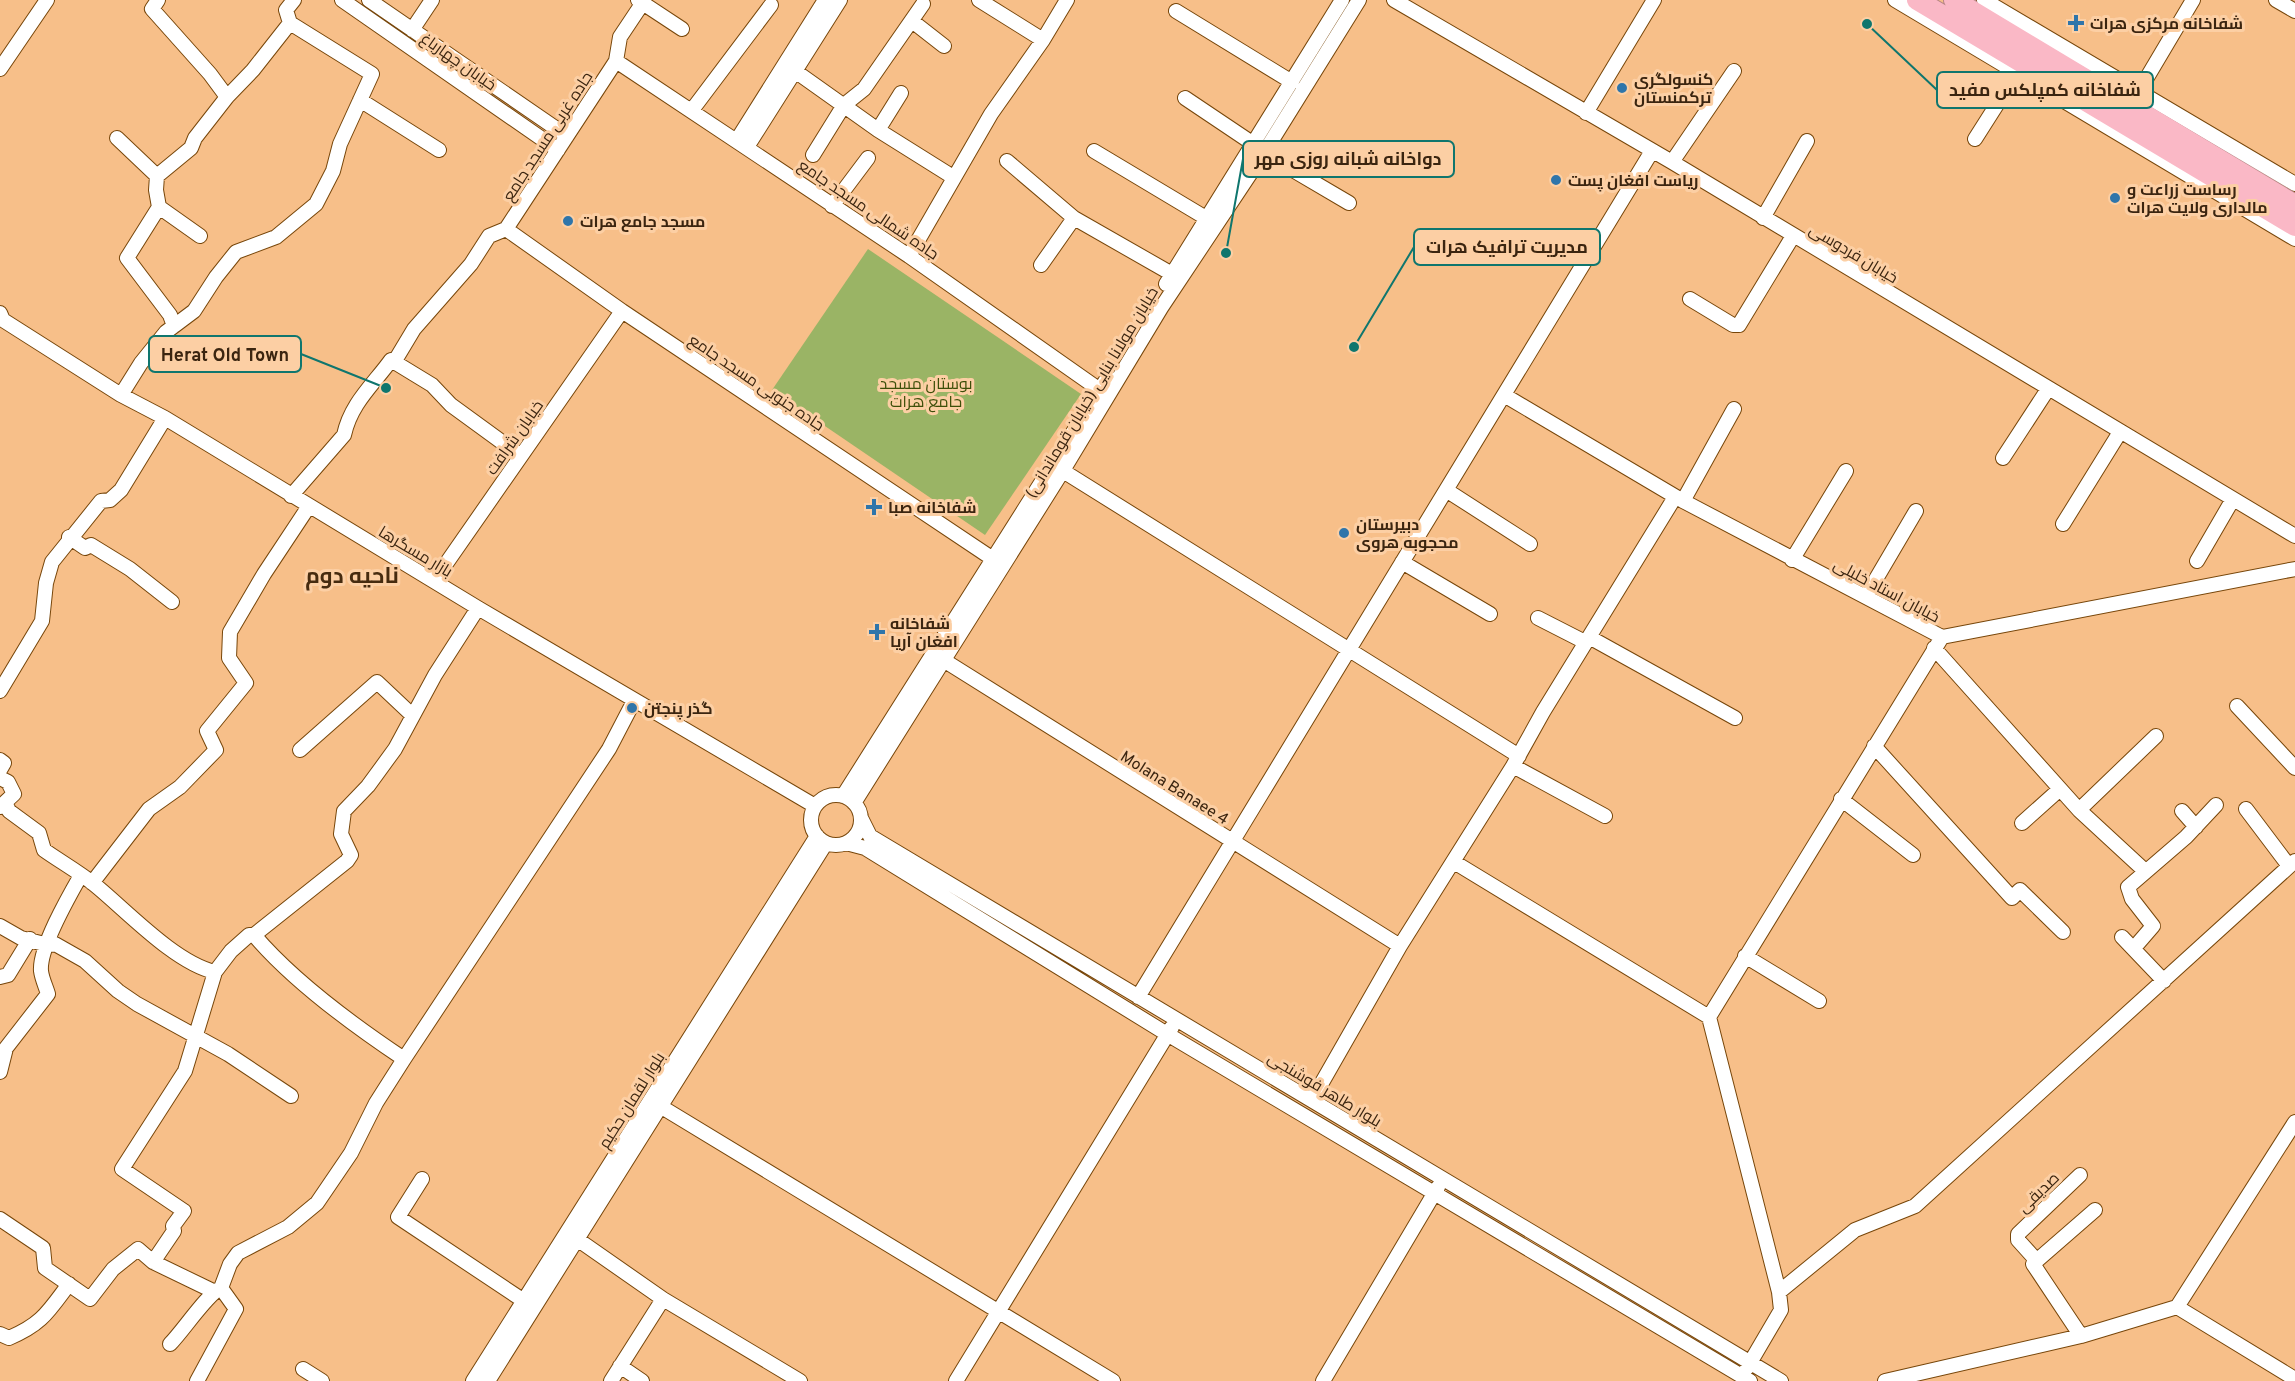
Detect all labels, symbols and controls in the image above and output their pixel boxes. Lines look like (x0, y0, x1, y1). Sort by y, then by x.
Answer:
marker: شفاخانه مرکزی هرات (2067, 14, 2085, 32)
place label: شفاخانه مرکزی هرات (2090, 15, 2243, 35)
street label: خیابان چهارباغ (416, 29, 500, 96)
street label: جاده غربی مسجد جامع (499, 68, 598, 206)
place label: کنسولگری ترکمنستان (1634, 71, 1713, 109)
callout: شفاخانه کمپلکس مفید (1937, 72, 2153, 108)
text: شفاخانه کمپلکس مفید (1949, 80, 2141, 103)
marker: کنسولگری ترکمنستان (1615, 81, 1629, 95)
callout: دواخانه شبانه روزی مهر (1243, 141, 1454, 177)
text: دواخانه شبانه روزی مهر (1253, 149, 1442, 172)
street label: جاده شمالی مسجد جامع (794, 156, 942, 265)
place label: ریاست افغان پست (1568, 172, 1698, 192)
marker: ریاست افغان پست (1549, 173, 1563, 187)
place label: رساست زراعت و مالداری ولایت هرات (2127, 181, 2268, 219)
marker: رساست زراعت و مالداری ولایت هرات (2108, 191, 2122, 205)
place label: مسجد جامع هرات (580, 213, 705, 233)
marker: مسجد جامع هرات (561, 214, 575, 228)
street label: خیابان فردوسی (1805, 220, 1901, 289)
callout: مدیریت ترافیک هرات (1414, 229, 1600, 265)
text: مدیریت ترافیک هرات (1426, 237, 1588, 260)
street label: خیابان مولانا بنایی (خیابان قوماندانی) (1022, 284, 1164, 502)
street label: جاده جنوبی مسجد جامع (684, 331, 828, 437)
callout: Herat Old Town (149, 336, 301, 372)
text: Herat Old Town (161, 345, 289, 368)
park label: بوستان مسجد جامع هرات (880, 375, 972, 413)
street label: خیابان شرافت (483, 397, 549, 479)
marker: شفاخانه صبا (865, 498, 883, 516)
place label: شفاخانه صبا (888, 499, 977, 519)
place label: دبیرستان محجوبه هروی (1356, 516, 1459, 554)
street label: بازار مسگرها (374, 523, 456, 583)
marker: دبیرستان محجوبه هروی (1337, 526, 1351, 540)
street label: خیابان استاد خلیلی (1829, 555, 1943, 628)
district label: ناحیه دوم (305, 564, 399, 591)
place label: شفاخانه افغان آریا (890, 615, 958, 653)
marker: شفاخانه افغان آریا (868, 623, 886, 641)
place label: گذر پنجتن (644, 700, 713, 720)
marker: گذر پنجتن (625, 701, 639, 715)
street label: Molana Banaee 4 (1116, 747, 1232, 830)
street label: بلوار لقمان حکیم (595, 1049, 670, 1153)
street label: بلوار طاهر فوشنجی (1263, 1049, 1385, 1133)
street label: صدیقی (2014, 1169, 2064, 1218)

